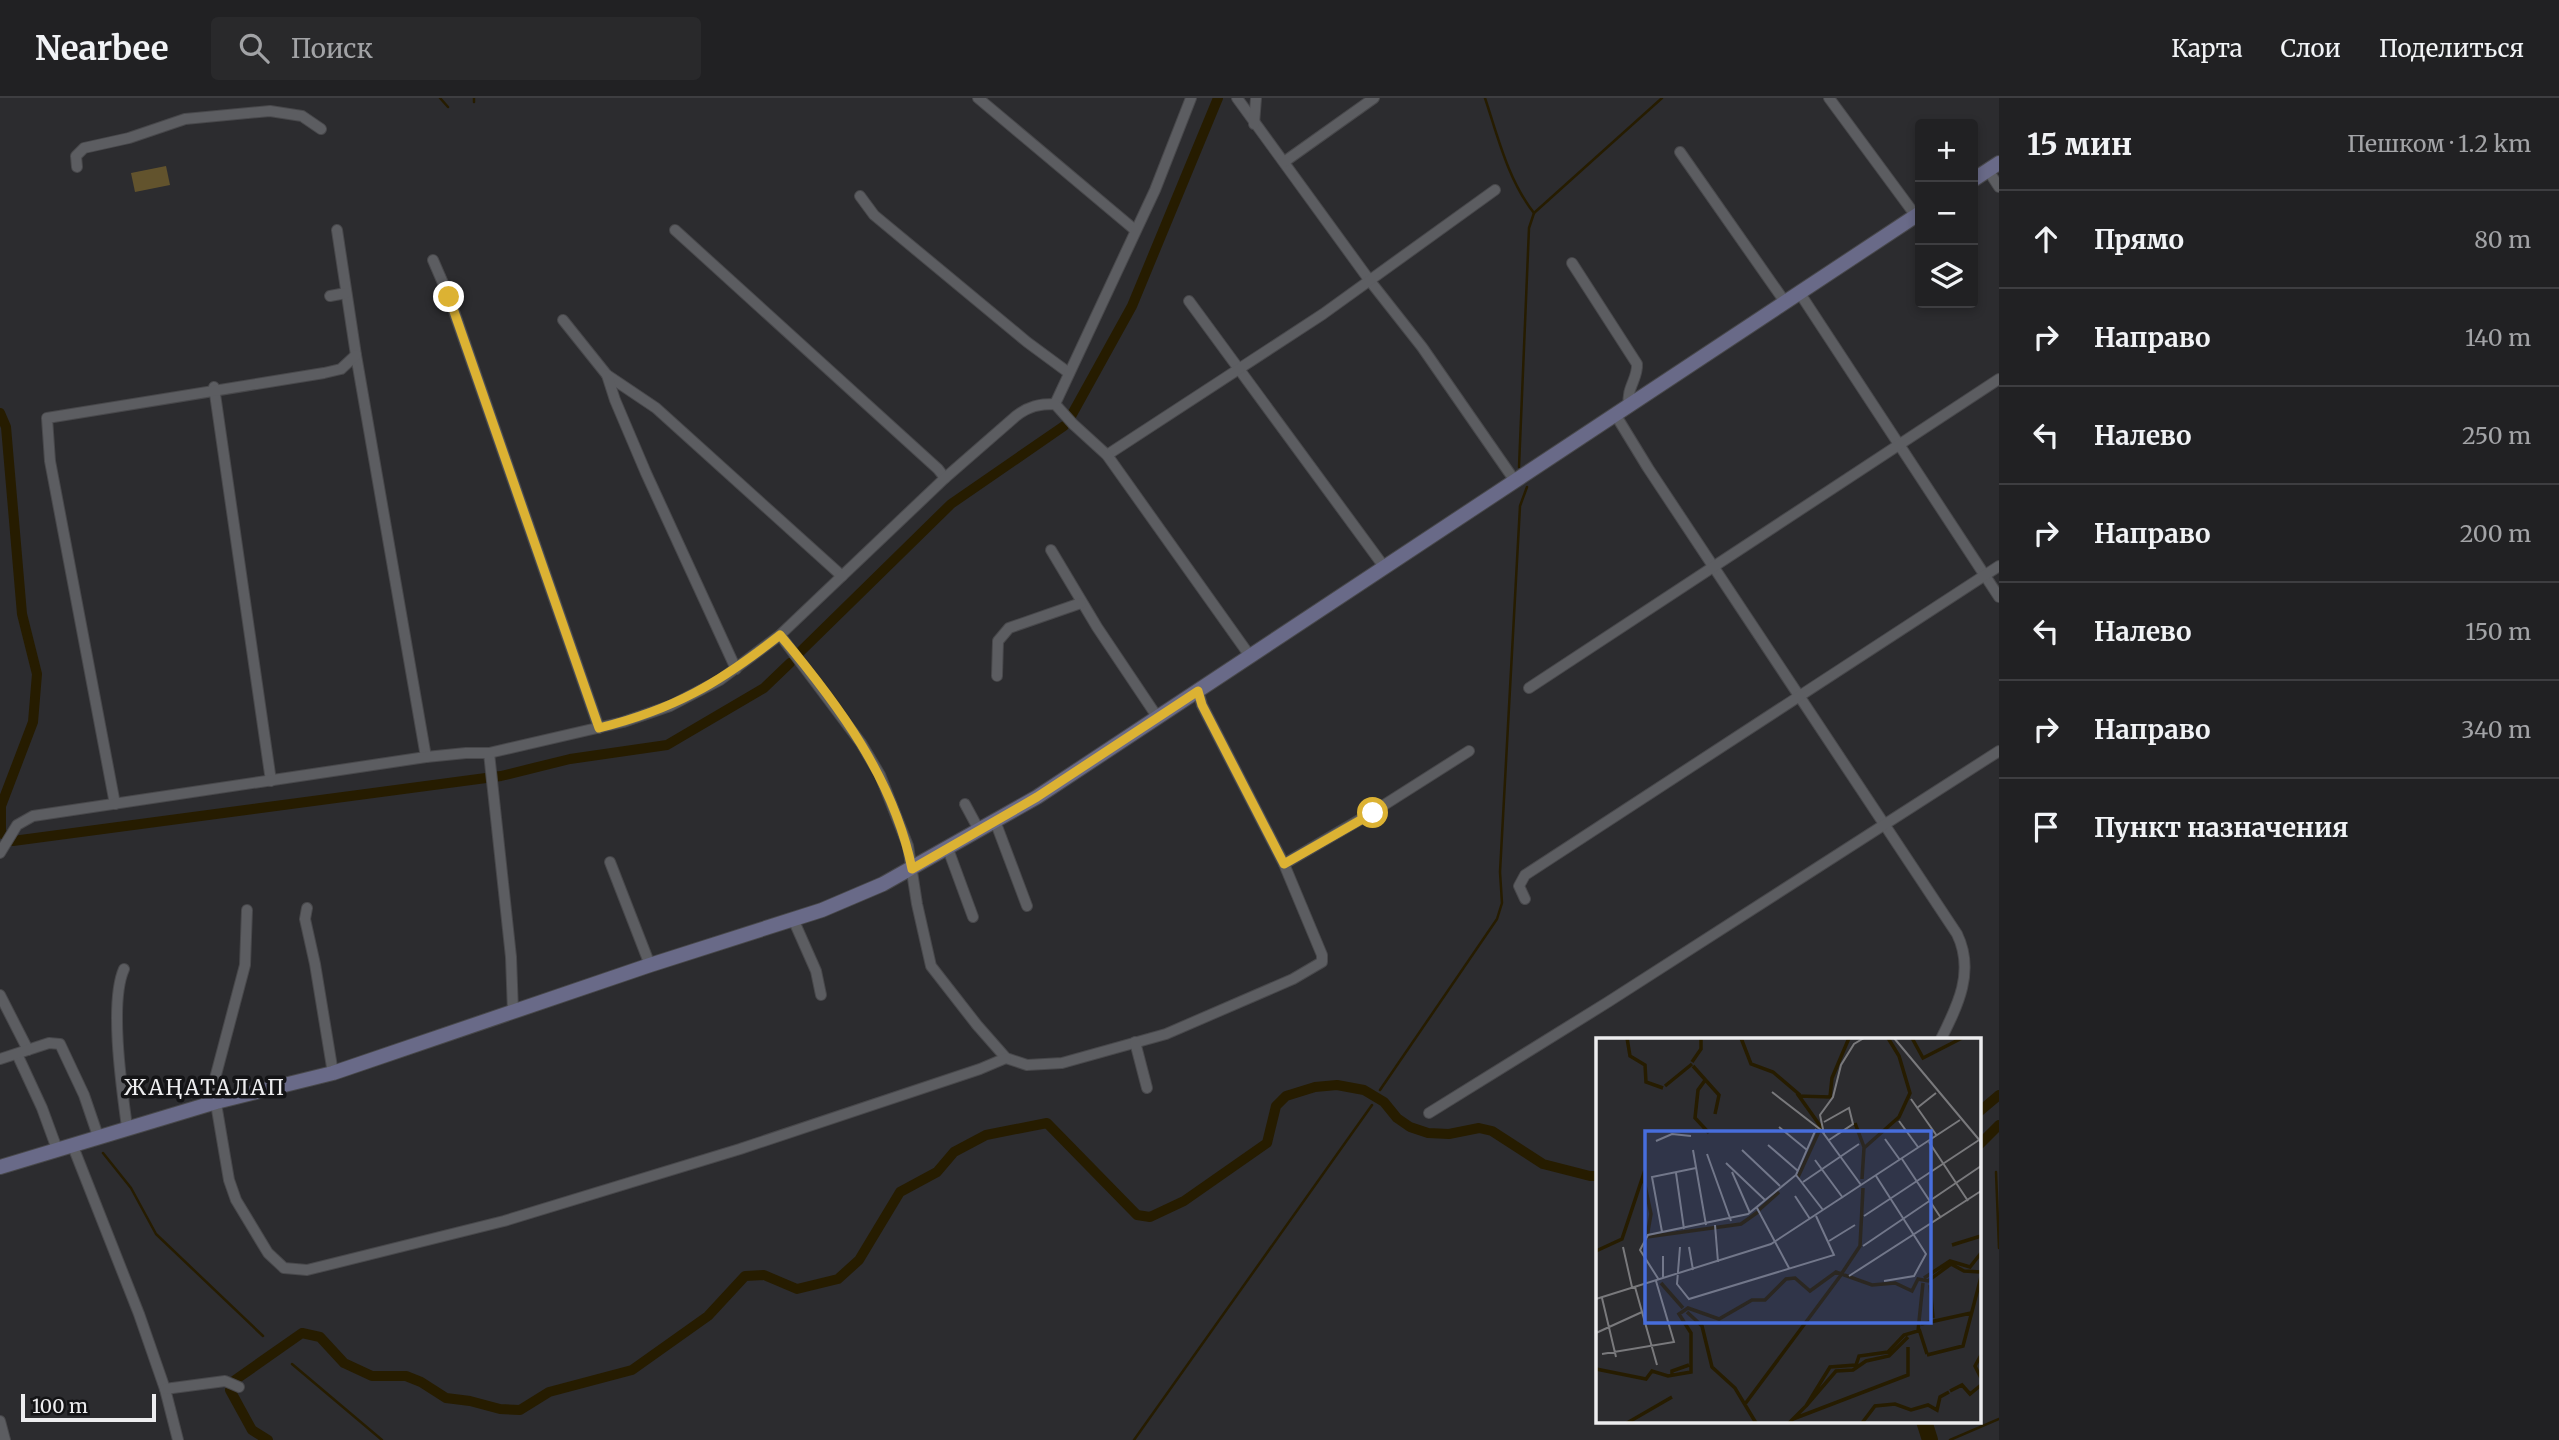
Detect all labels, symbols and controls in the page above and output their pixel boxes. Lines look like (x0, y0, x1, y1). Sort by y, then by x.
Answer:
search box (211, 17, 701, 80)
text: Nearbee (35, 28, 169, 69)
icon: search (235, 29, 273, 67)
text: Поиск (291, 32, 373, 65)
text: Карта (2171, 33, 2243, 64)
text: Слои (2281, 33, 2341, 64)
text: Поделиться (2379, 33, 2524, 64)
map controls (1915, 119, 1978, 308)
button: + (1915, 119, 1978, 182)
text: 15 мин (2027, 125, 2132, 163)
text: Пешком · 1.2 km (2347, 129, 2531, 158)
button: − (1915, 182, 1978, 245)
icon: ahead (2027, 220, 2065, 258)
text: Прямо (2094, 223, 2184, 256)
text: 80 m (2474, 225, 2531, 254)
button: layers (1915, 245, 1978, 308)
route end (433, 281, 464, 312)
icon: right (2027, 318, 2065, 356)
text: Направо (2094, 321, 2211, 354)
text: 140 m (2465, 323, 2531, 352)
icon: left (2027, 416, 2065, 454)
text: Налево (2094, 419, 2192, 452)
text: 250 m (2462, 421, 2531, 450)
icon: right (2027, 514, 2065, 552)
text: Направо (2094, 517, 2211, 550)
text: 200 m (2460, 519, 2531, 548)
icon: left (2027, 612, 2065, 650)
text: Налево (2094, 615, 2192, 648)
text: 150 m (2465, 617, 2531, 646)
icon: right (2027, 710, 2065, 748)
text: Направо (2094, 713, 2211, 746)
text: 340 m (2461, 715, 2531, 744)
route start (1357, 797, 1388, 828)
icon: arrive (2027, 808, 2065, 846)
text: Пункт назначения (2094, 811, 2348, 844)
inset map (1596, 1038, 1982, 1422)
district label: ЖАҢАТАЛАП (124, 1074, 286, 1101)
scale bar (21, 1391, 156, 1423)
text: 100 m (32, 1394, 88, 1418)

